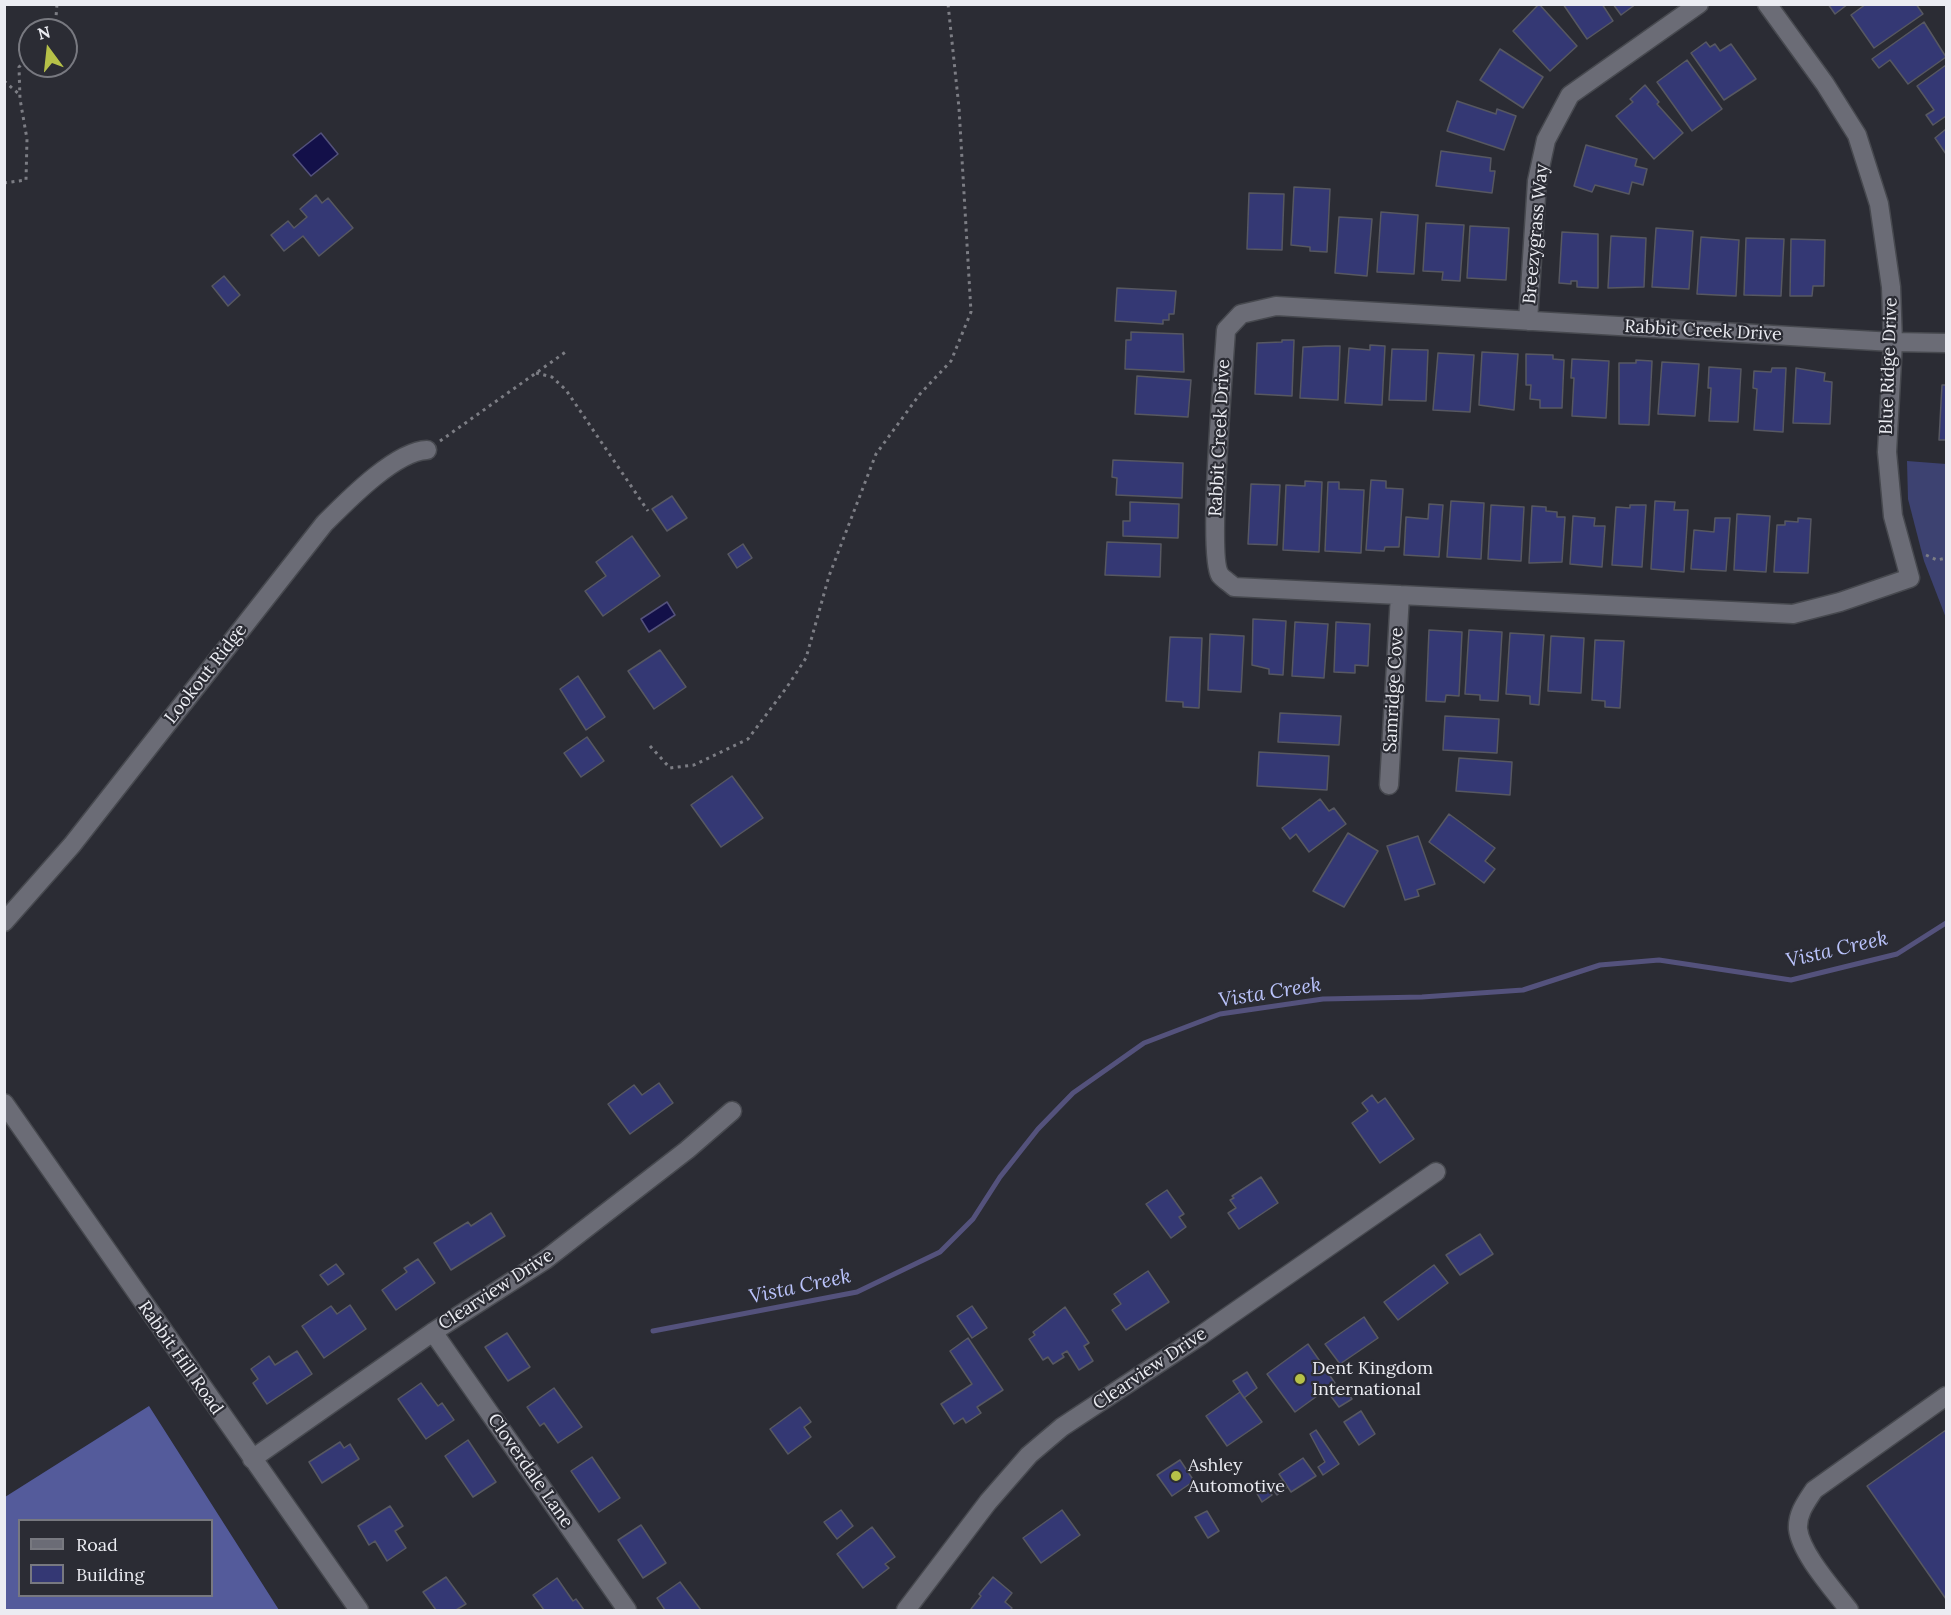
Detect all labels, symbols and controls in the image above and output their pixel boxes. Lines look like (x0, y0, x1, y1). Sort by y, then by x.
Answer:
north arrow (18, 18, 78, 78)
text: N (35, 21, 52, 44)
street label: Breezygrass Way (1519, 163, 1553, 305)
street label: Blue Ridge Drive (1876, 297, 1902, 435)
street label: Rabbit Creek Drive (1624, 316, 1782, 346)
street label: Rabbit Creek Drive (1205, 359, 1235, 517)
street label: Lookout Ridge (160, 620, 252, 728)
street label: Samridge Cove (1380, 627, 1408, 753)
water label: Vista Creek (1784, 927, 1890, 973)
water label: Vista Creek (1217, 973, 1323, 1013)
street label: Clearview Drive (435, 1245, 557, 1335)
water label: Vista Creek (747, 1264, 853, 1310)
street label: Rabbit Hill Road (133, 1297, 227, 1419)
street label: Clearview Drive (1089, 1323, 1211, 1415)
place label: Dent Kingdom International (1312, 1358, 1433, 1400)
marker: Dent Kingdom International (1293, 1372, 1307, 1386)
street label: Cloverdale Lane (483, 1410, 577, 1532)
place label: Ashley Automotive (1188, 1455, 1285, 1498)
marker: Ashley Automotive (1169, 1469, 1183, 1483)
legend (18, 1519, 213, 1597)
text: Road (76, 1533, 118, 1556)
text: Building (76, 1563, 144, 1586)

